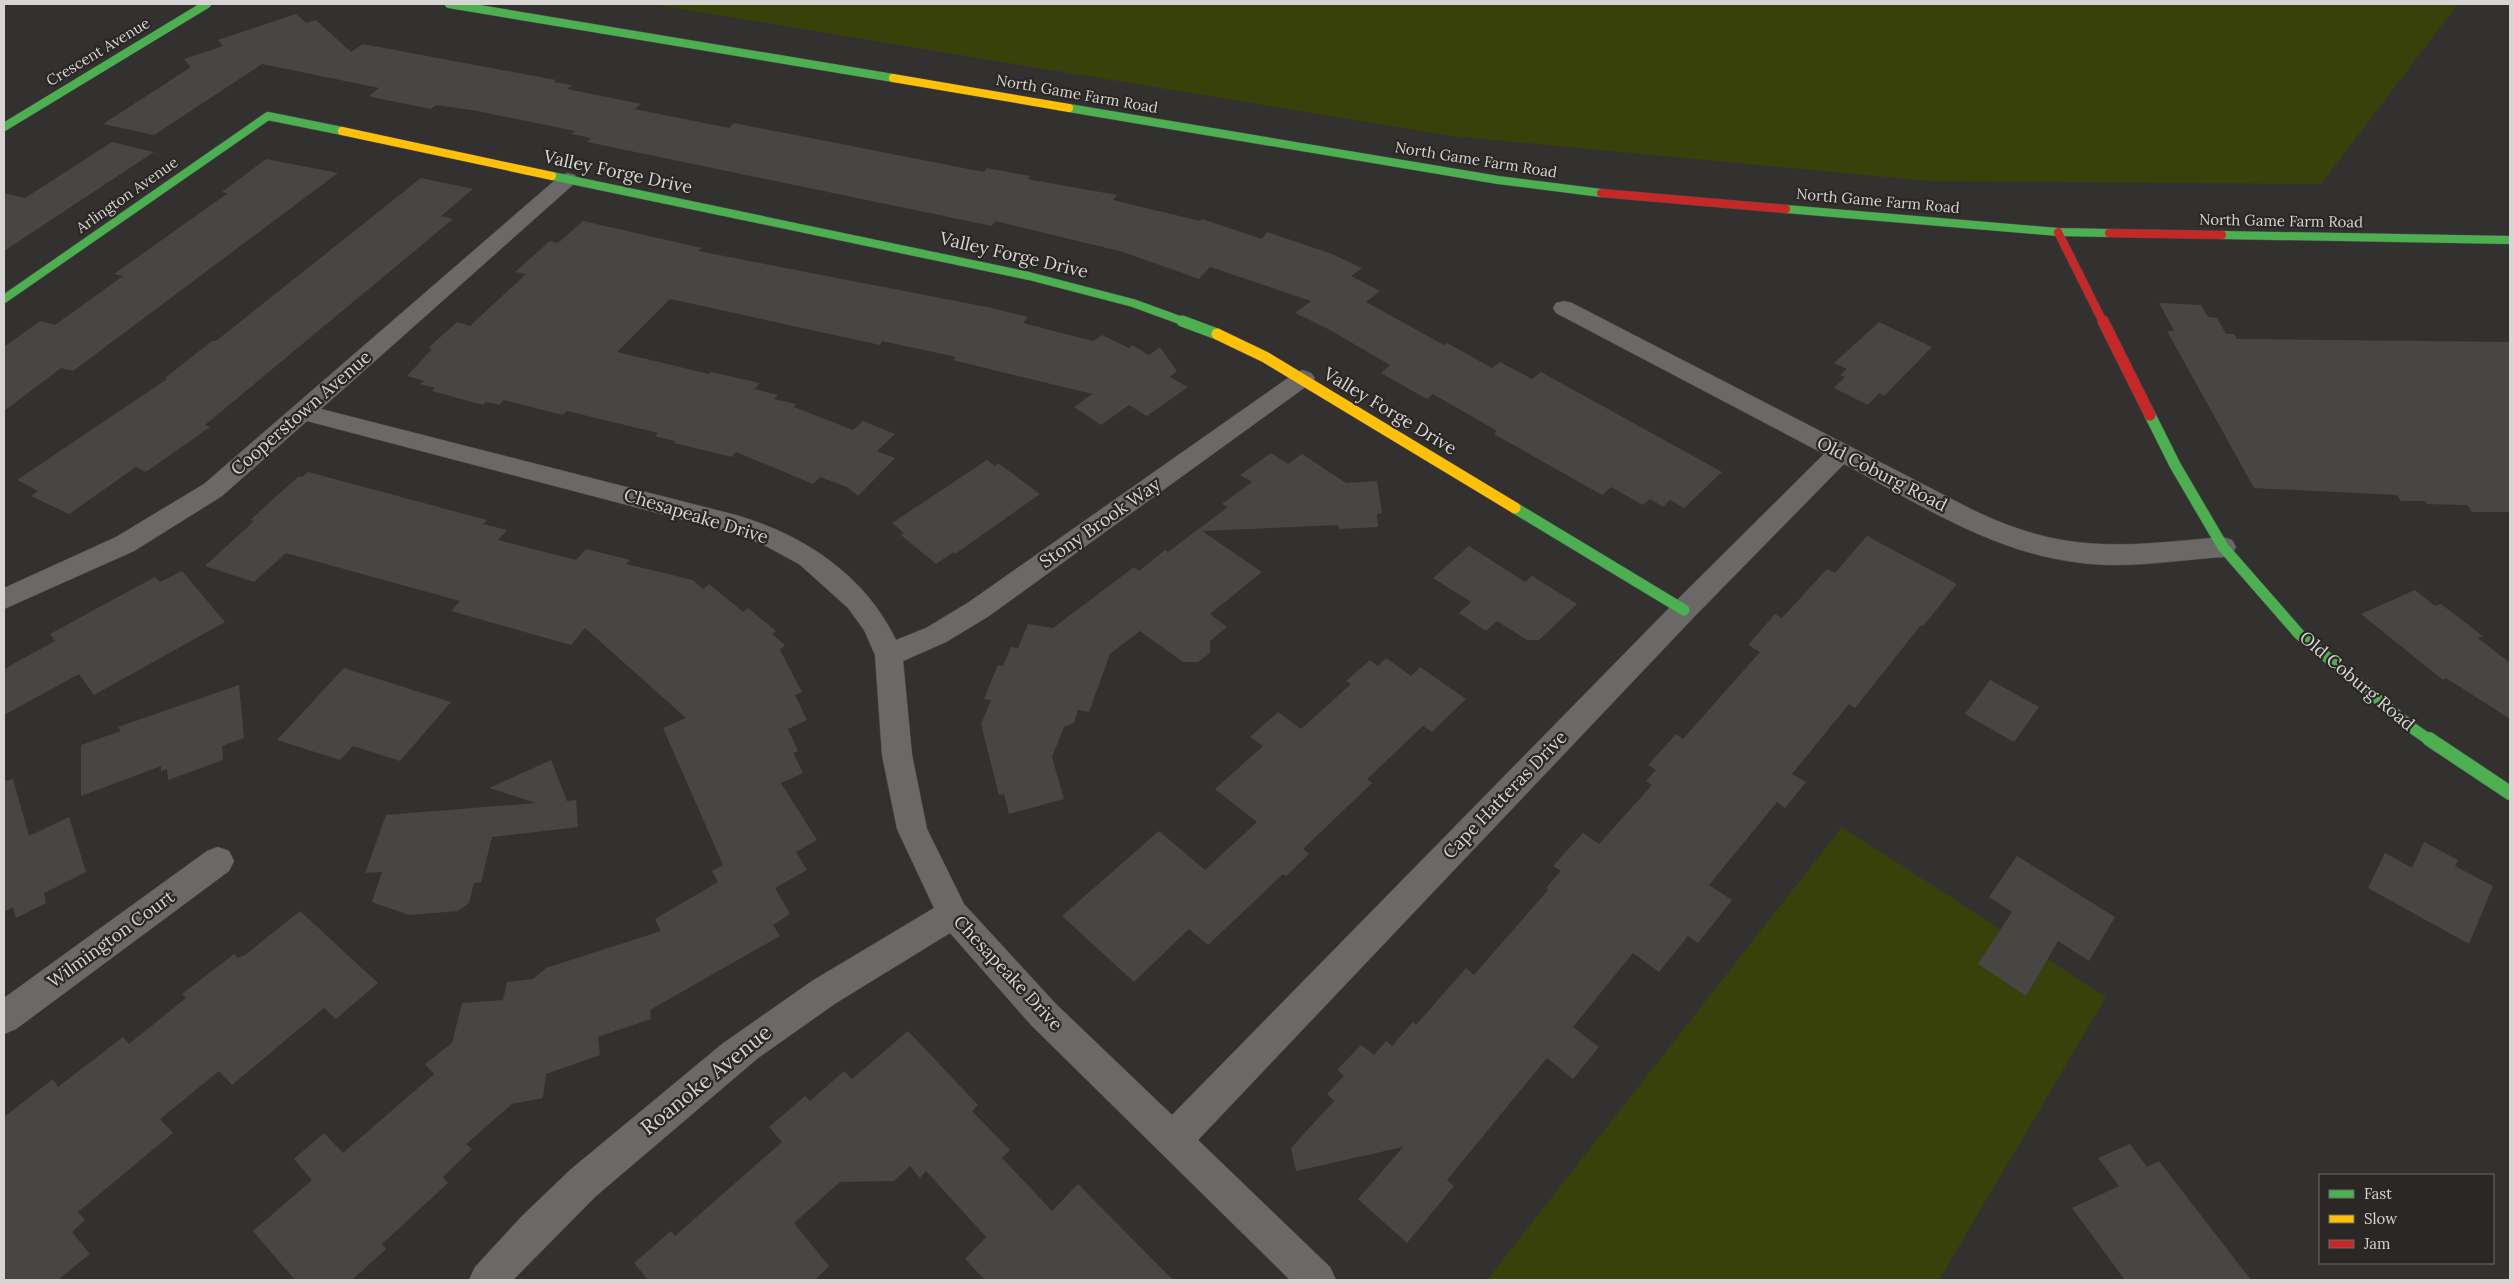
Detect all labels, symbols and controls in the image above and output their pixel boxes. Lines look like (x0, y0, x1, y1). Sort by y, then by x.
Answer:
street label: Crescent Avenue (42, 13, 153, 90)
street label: North Game Farm Road (995, 70, 1160, 117)
street label: North Game Farm Road (1394, 137, 1559, 182)
street label: Valley Forge Drive (541, 144, 695, 199)
street label: Arlington Avenue (71, 152, 181, 237)
street label: North Game Farm Road (1796, 184, 1961, 217)
street label: North Game Farm Road (2199, 210, 2363, 231)
street label: Valley Forge Drive (937, 226, 1091, 283)
street label: Cooperstown Avenue (226, 345, 376, 480)
street label: Valley Forge Drive (1319, 361, 1461, 460)
street label: Old Coburg Road (1813, 431, 1951, 516)
street label: Stony Brook Way (1035, 472, 1165, 573)
street label: Chesapeake Drive (621, 483, 771, 548)
street label: Old Coburg Road (2295, 626, 2420, 736)
street label: Cape Hatteras Drive (1438, 726, 1572, 863)
street label: Wilmington Court (43, 885, 179, 992)
street label: Chesapeake Drive (949, 910, 1068, 1035)
street label: Roanoke Avenue (635, 1019, 777, 1141)
legend (2319, 1174, 2494, 1264)
text: Fast (2364, 1184, 2392, 1203)
text: Slow (2364, 1209, 2397, 1228)
text: Jam (2363, 1234, 2391, 1253)

